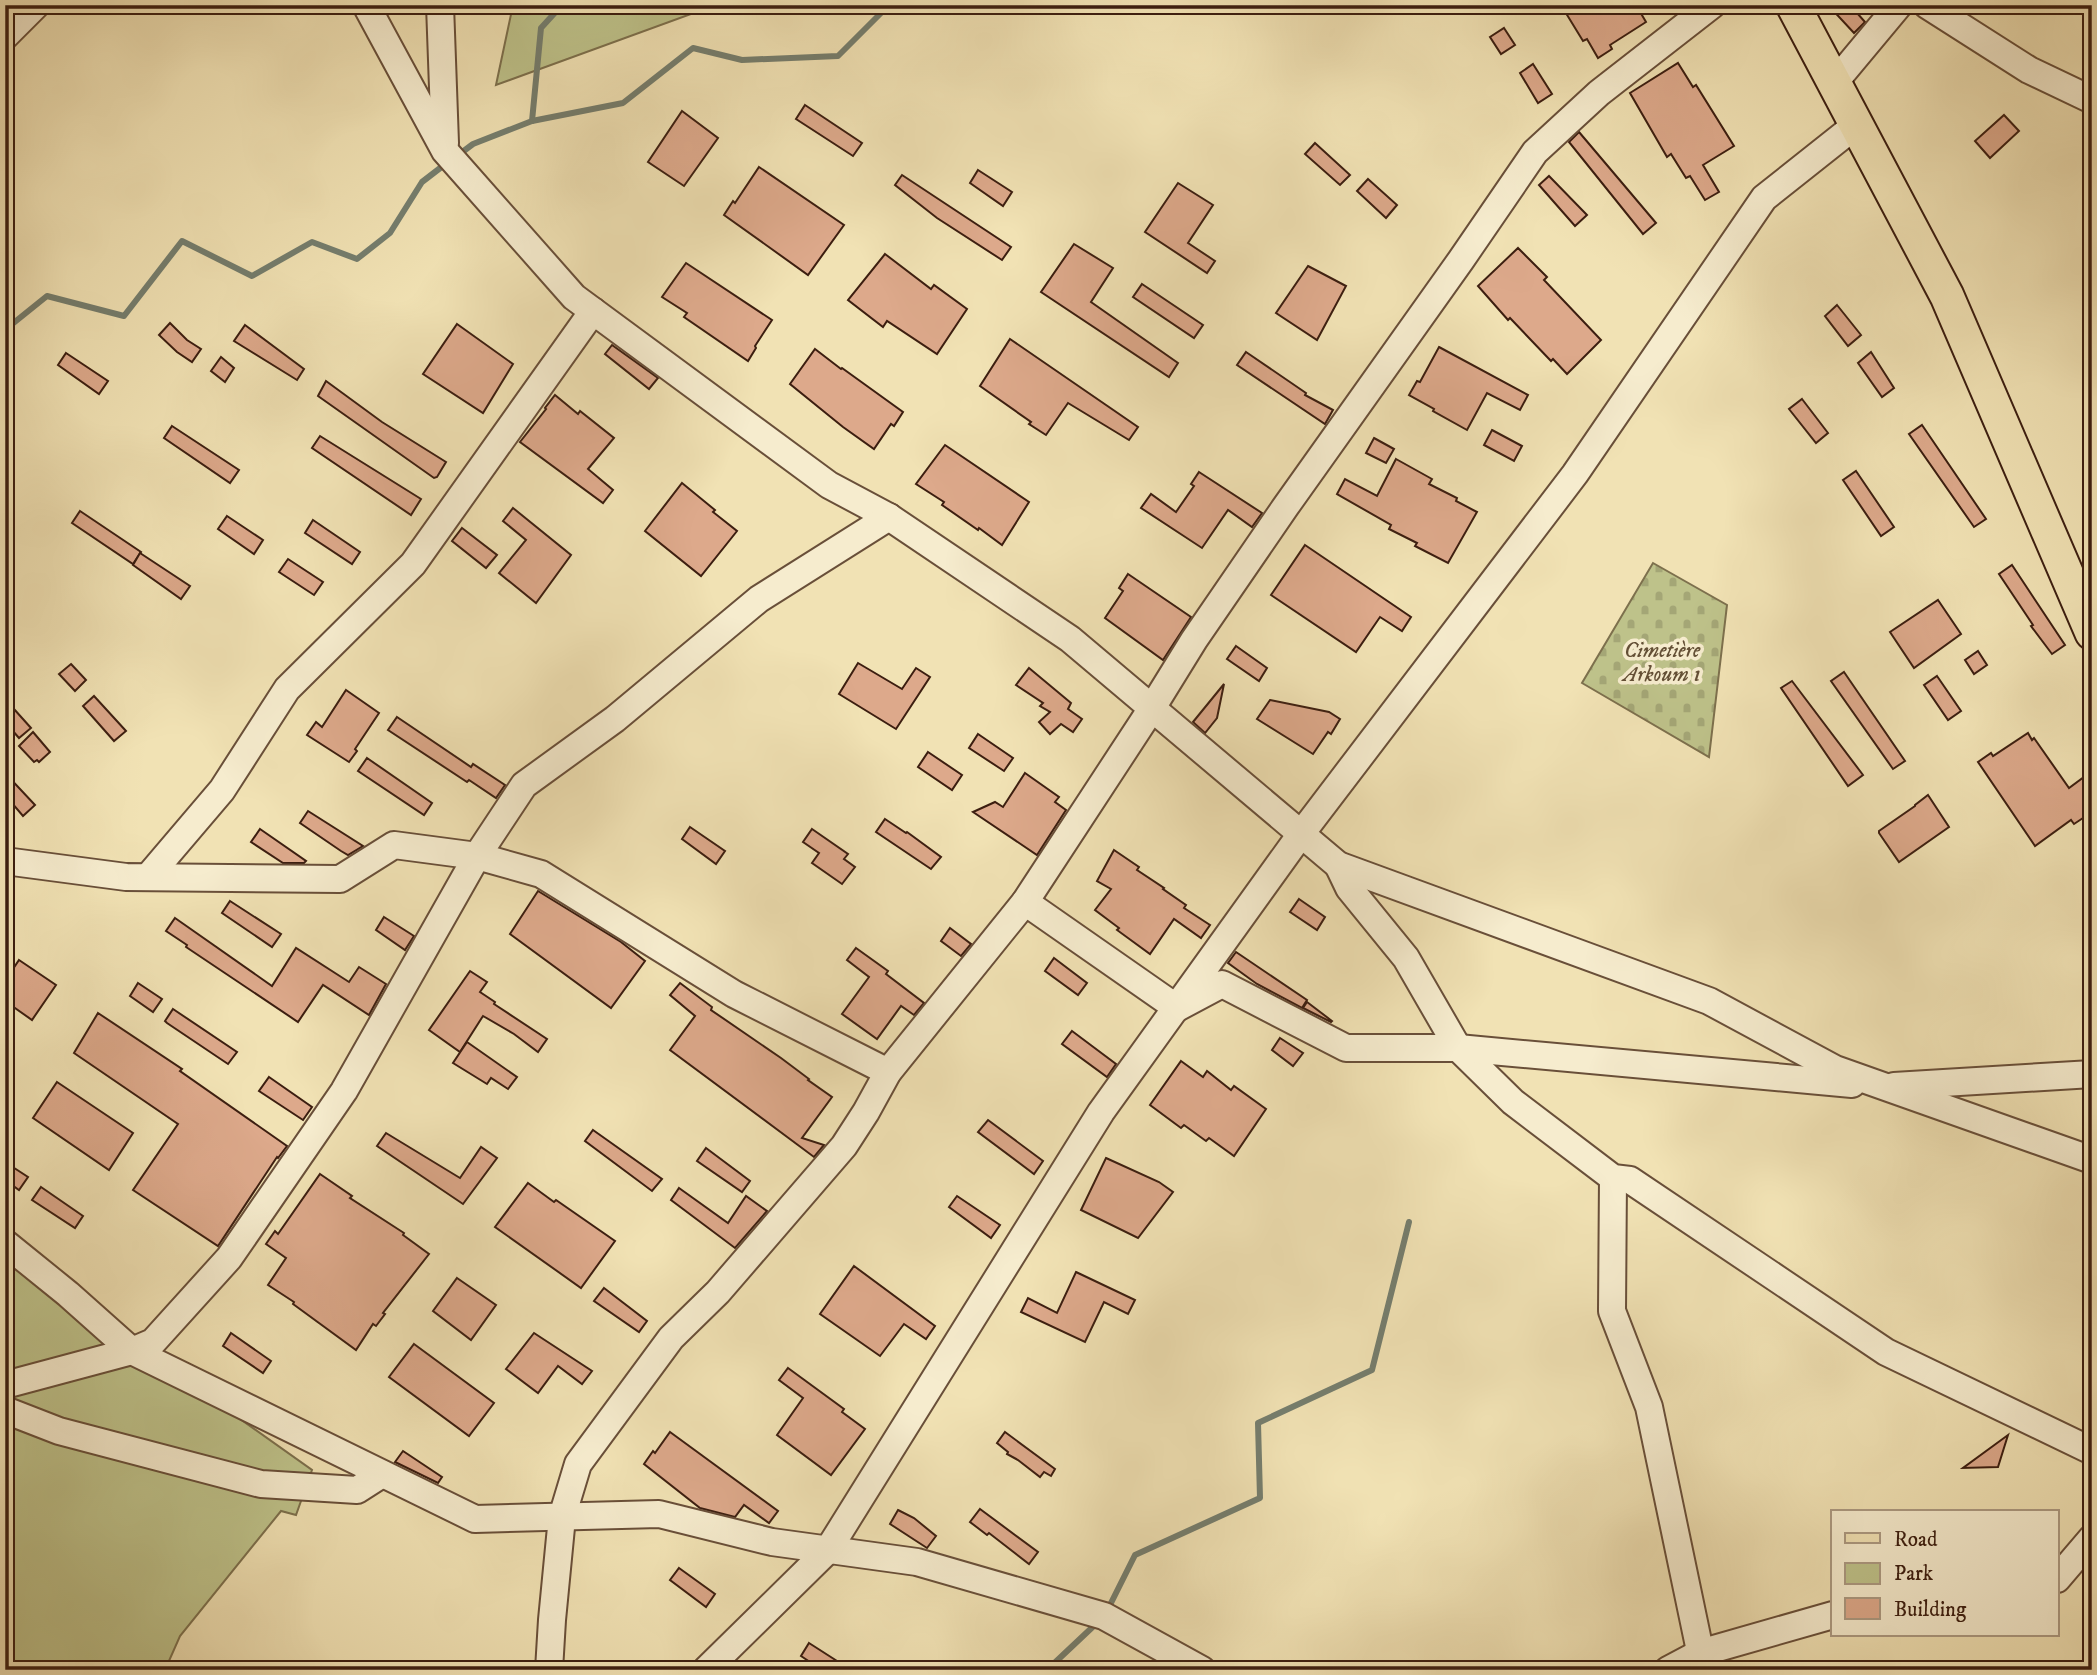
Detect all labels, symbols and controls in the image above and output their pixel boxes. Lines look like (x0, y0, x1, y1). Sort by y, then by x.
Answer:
park label: Cimetière Arkoum 1 (1621, 638, 1701, 688)
legend (1831, 1510, 2058, 1636)
text: Road (1894, 1527, 1938, 1553)
text: Park (1894, 1561, 1934, 1587)
text: Building (1894, 1597, 1967, 1623)

